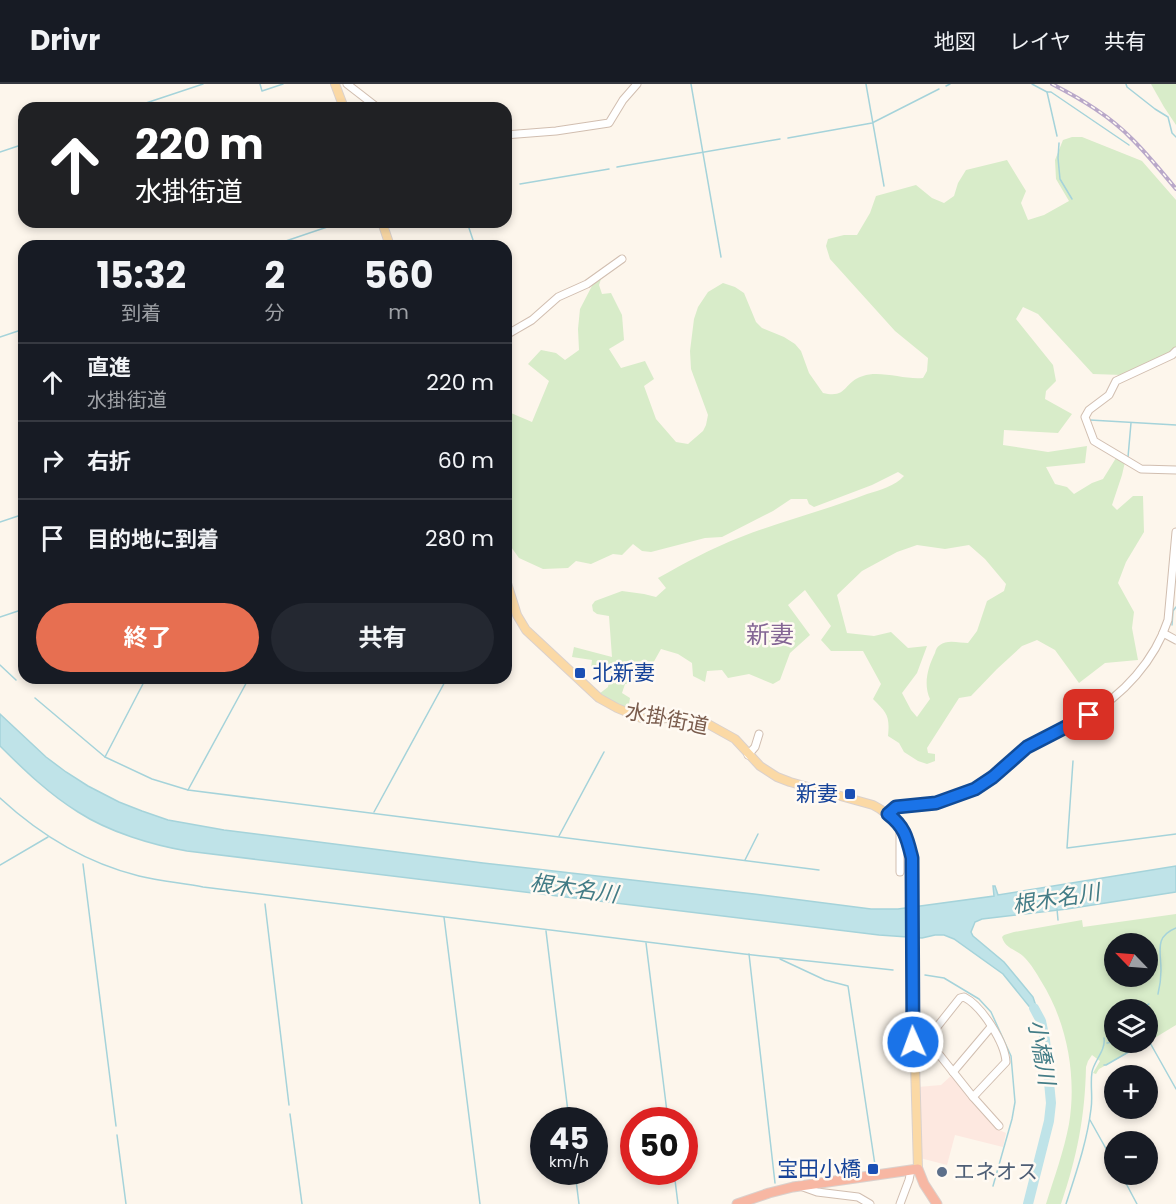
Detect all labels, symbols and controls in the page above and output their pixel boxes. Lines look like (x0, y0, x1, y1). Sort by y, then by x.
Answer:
text: Drivr (30, 21, 100, 60)
text: 地図 (934, 27, 976, 56)
text: レイヤ (1009, 27, 1071, 56)
text: 共有 (1104, 27, 1146, 56)
text: 220 m (135, 115, 264, 174)
icon: ahead (36, 126, 114, 204)
text: 水掛街道 (135, 173, 243, 210)
text: 15:32 (97, 250, 186, 301)
text: 2 (265, 250, 285, 301)
text: 560 (364, 250, 433, 301)
text: m (388, 298, 409, 326)
text: 到着 (121, 299, 161, 327)
text: 分 (265, 299, 285, 327)
text: 直進 (87, 352, 131, 383)
icon: ahead (36, 366, 69, 399)
text: 220 m (426, 367, 494, 398)
text: 水掛街道 (87, 386, 167, 414)
icon: right (36, 444, 69, 477)
text: 60 m (438, 445, 494, 476)
text: 右折 (87, 446, 131, 477)
icon: arrive (36, 522, 69, 555)
text: 280 m (425, 523, 494, 554)
text: 目的地に到着 (87, 524, 219, 555)
button: 終了 (36, 603, 259, 672)
button: 共有 (271, 603, 494, 672)
district label: 新妻 (746, 618, 794, 651)
place label: 北新妻 (592, 658, 655, 687)
marker: 北新妻 (573, 666, 587, 680)
pin (1063, 689, 1114, 740)
street label: 水掛街道 (623, 696, 711, 741)
icon: arrive (1072, 698, 1105, 731)
place label: 新妻 (796, 779, 838, 808)
marker: 新妻 (843, 787, 857, 801)
water label: 根木名川 (528, 867, 622, 910)
water label: 根木名川 (1010, 876, 1104, 921)
north arrow (1104, 933, 1158, 987)
map controls (1104, 933, 1158, 1185)
button: layers (1104, 999, 1158, 1053)
position arrow (881, 1010, 945, 1074)
water label: 小橋川 (1021, 1017, 1063, 1089)
button: + (1104, 1065, 1158, 1119)
speed limit sign: 50 (620, 1107, 698, 1185)
text: 45 (549, 1117, 589, 1160)
button: − (1104, 1131, 1158, 1185)
text: km/h (549, 1151, 589, 1172)
place label: 宝田小橋 (777, 1154, 861, 1183)
place label: エネオス (954, 1157, 1038, 1186)
marker: 宝田小橋 (866, 1162, 880, 1176)
marker: エネオス (935, 1165, 949, 1179)

